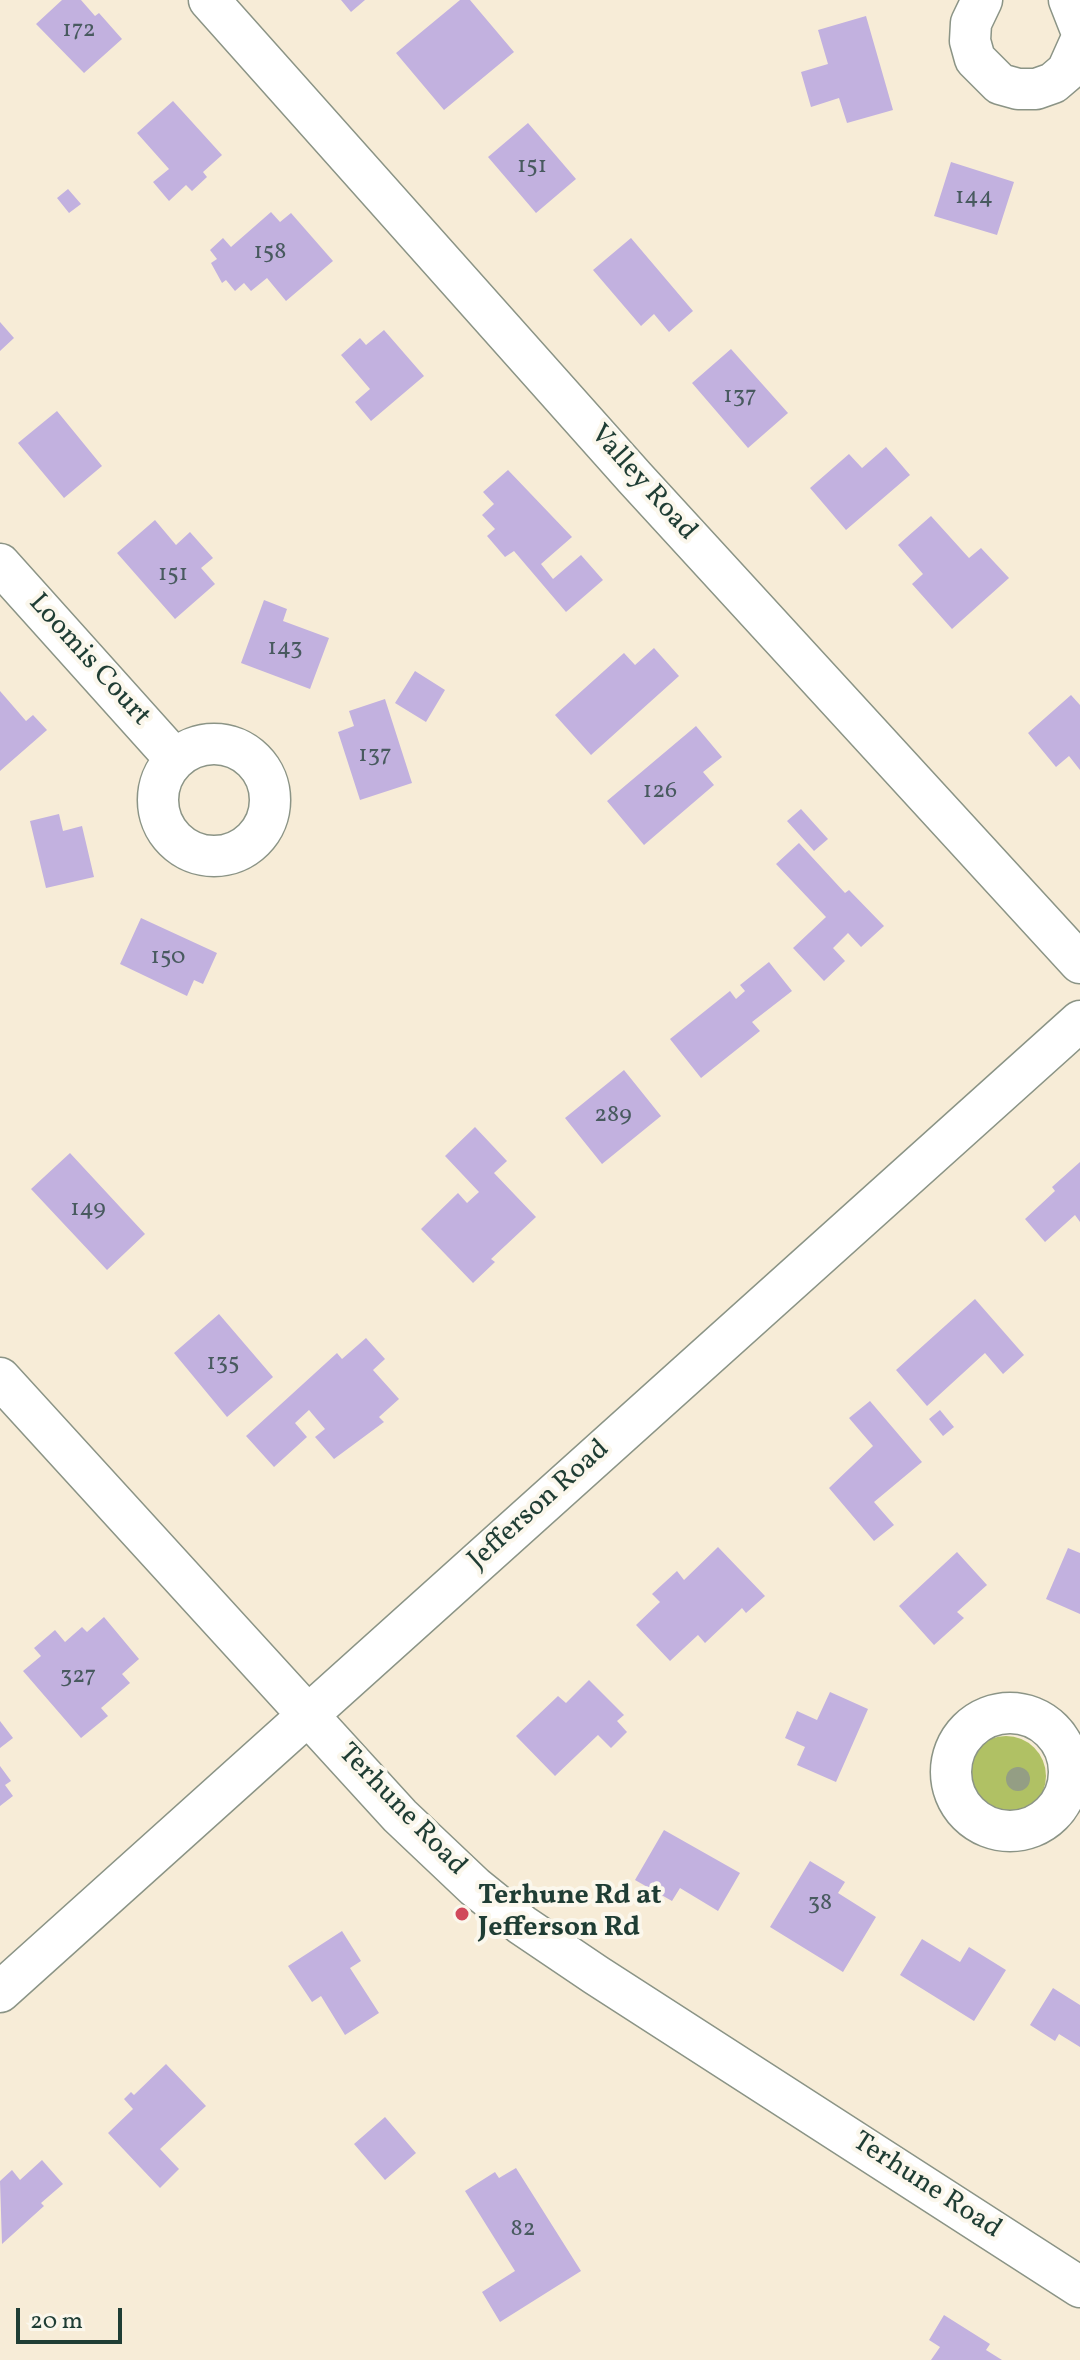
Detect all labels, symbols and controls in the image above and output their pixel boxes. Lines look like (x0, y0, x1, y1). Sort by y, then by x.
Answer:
house number: 172 (62, 18, 96, 46)
house number: 151 (517, 154, 547, 182)
house number: 144 (955, 185, 993, 213)
house number: 158 (253, 240, 287, 268)
house number: 137 (723, 384, 757, 412)
street label: Valley Road (581, 419, 703, 549)
house number: 151 (158, 562, 188, 590)
street label: Loomis Court (20, 588, 156, 734)
house number: 143 (268, 636, 302, 664)
house number: 137 (358, 743, 392, 771)
house number: 126 (643, 779, 677, 807)
house number: 150 (151, 945, 185, 973)
house number: 289 (594, 1103, 632, 1131)
house number: 149 (70, 1197, 106, 1225)
house number: 135 (206, 1351, 240, 1379)
street label: Jefferson Road (462, 1434, 618, 1578)
house number: 327 (60, 1664, 96, 1692)
street label: Terhune Road (330, 1738, 472, 1884)
place label: Terhune Rd at Jefferson Rd (478, 1881, 662, 1947)
house number: 38 (808, 1891, 832, 1919)
marker: Terhune Rd at Jefferson Rd (453, 1905, 471, 1923)
street label: Terhune Road (845, 2126, 1007, 2248)
house number: 82 (510, 2217, 536, 2245)
scale bar (20, 2292, 126, 2342)
text: 20 m (30, 2305, 83, 2339)

